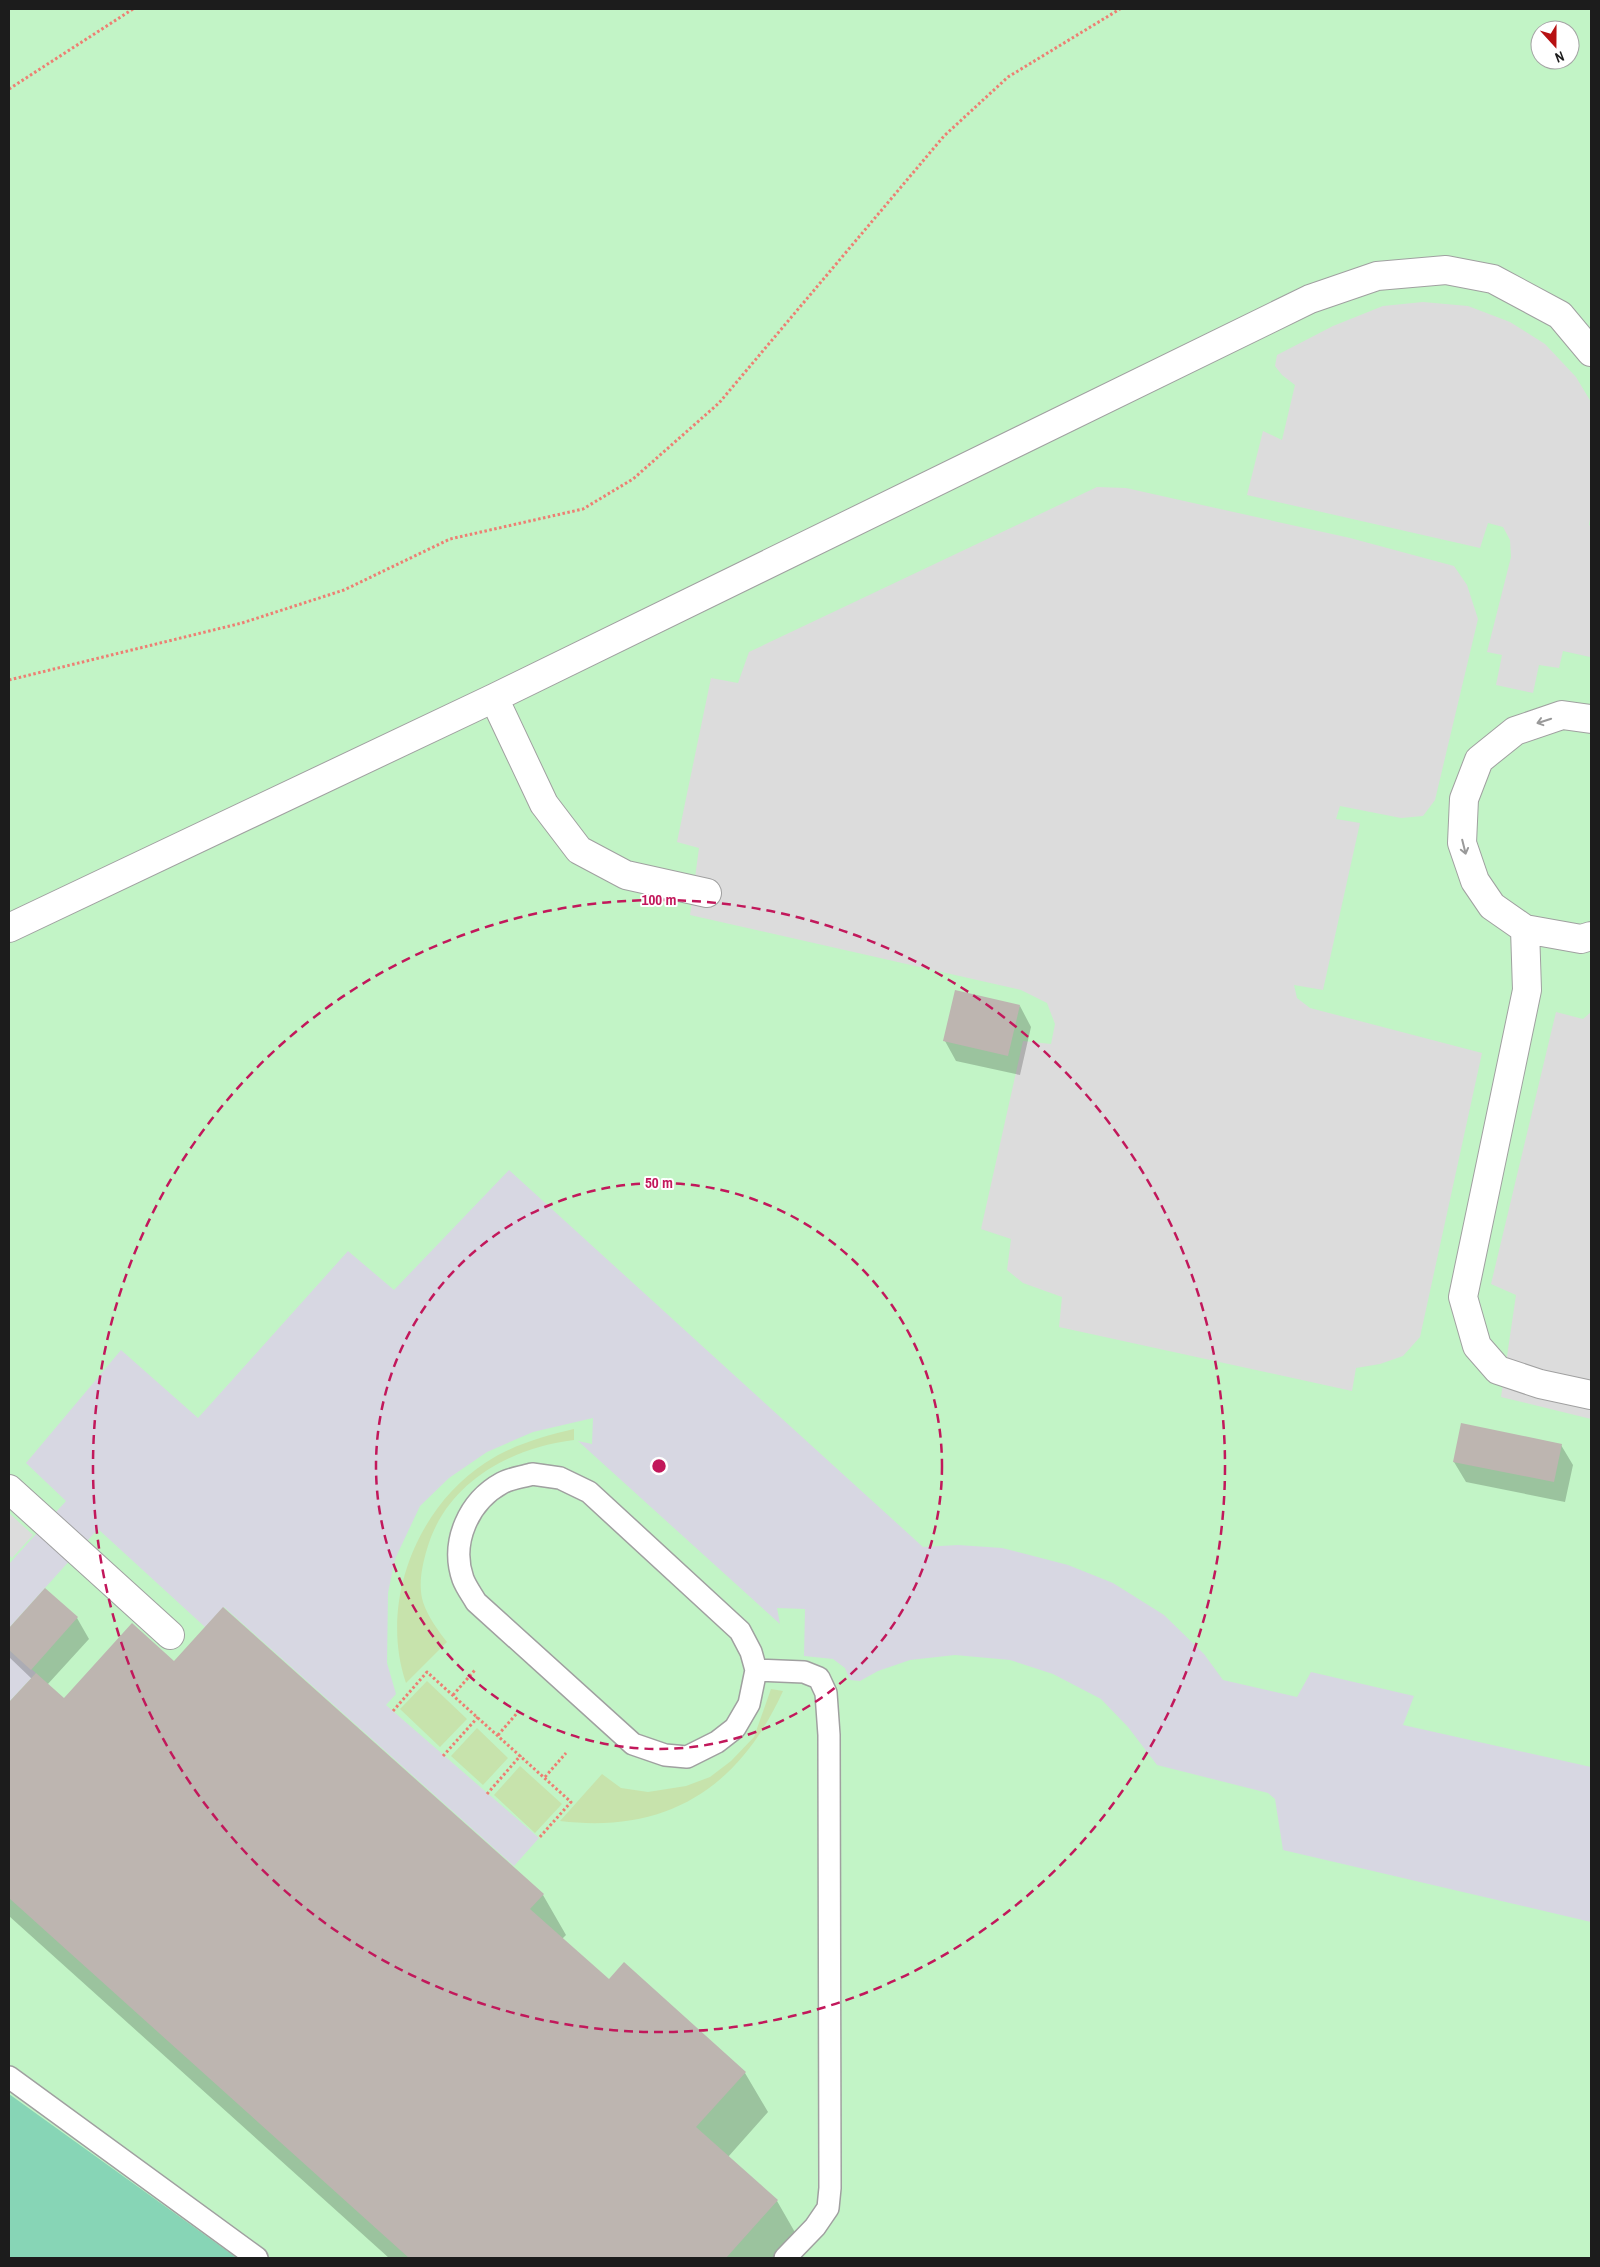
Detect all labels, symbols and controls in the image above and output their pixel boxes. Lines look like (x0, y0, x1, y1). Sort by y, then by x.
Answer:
north arrow (1530, 20, 1580, 70)
text: N (1553, 47, 1567, 67)
one-way arrow (1536, 717, 1552, 726)
one-way arrow (1460, 839, 1469, 855)
text: 100 m (642, 889, 676, 910)
text: 50 m (645, 1172, 673, 1193)
centre of rings (650, 1457, 668, 1475)

